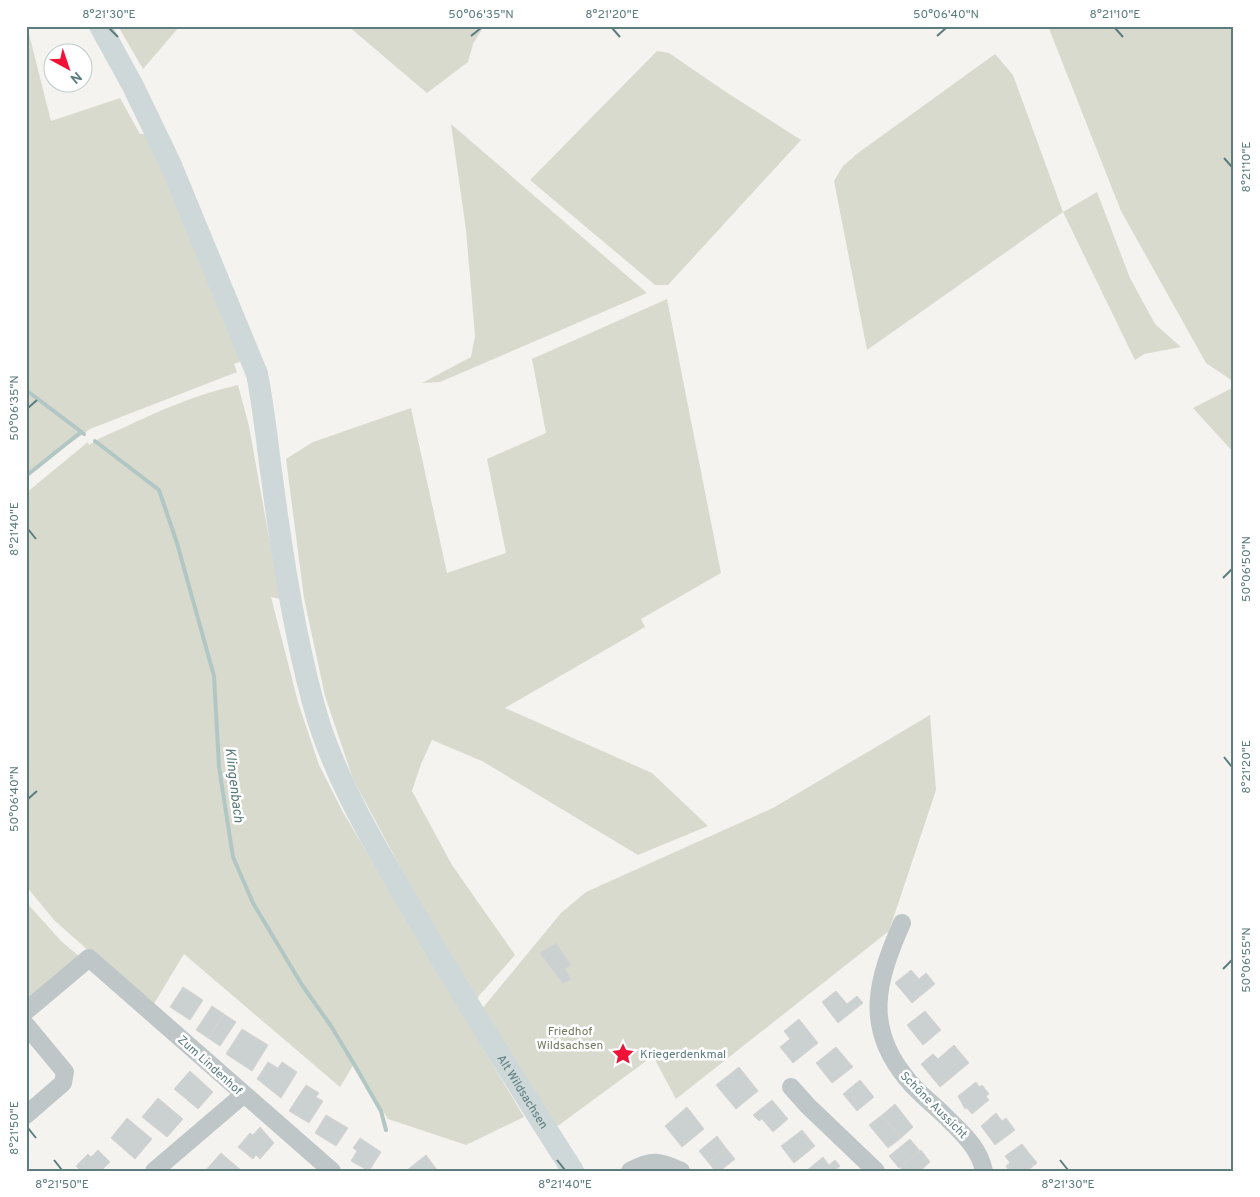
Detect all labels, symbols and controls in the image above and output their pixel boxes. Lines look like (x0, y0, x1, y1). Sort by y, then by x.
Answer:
text: 8°21'30"E (82, 7, 136, 23)
text: 50°06'35"N (448, 7, 514, 23)
text: 8°21'20"E (585, 7, 639, 23)
text: 50°06'40"N (913, 7, 979, 23)
text: 8°21'10"E (1090, 7, 1140, 23)
north arrow (42, 42, 92, 92)
text: N (66, 67, 85, 87)
text: 8°21'10"E (1239, 142, 1255, 192)
text: 50°06'35"N (7, 375, 23, 441)
text: 8°21'40"E (7, 502, 23, 556)
text: 50°06'50"N (1239, 536, 1255, 602)
text: 8°21'20"E (1239, 740, 1255, 794)
water label: Klingenbach (220, 747, 247, 824)
text: 50°06'40"N (7, 766, 23, 832)
text: 50°06'55"N (1239, 927, 1255, 993)
park label: Friedhof Wildsachsen (537, 1024, 603, 1054)
street label: Zum Lindenhof (174, 1032, 245, 1099)
place icon: Kriegerdenkmal (610, 1041, 636, 1067)
place label: Kriegerdenkmal (640, 1047, 726, 1063)
street label: Alt Wildsachsen (492, 1052, 551, 1132)
street label: Schöne Aussicht (896, 1069, 970, 1143)
text: 8°21'50"E (7, 1101, 23, 1155)
text: 8°21'50"E (35, 1177, 89, 1193)
text: 8°21'40"E (538, 1177, 592, 1193)
text: 8°21'30"E (1041, 1177, 1095, 1193)

